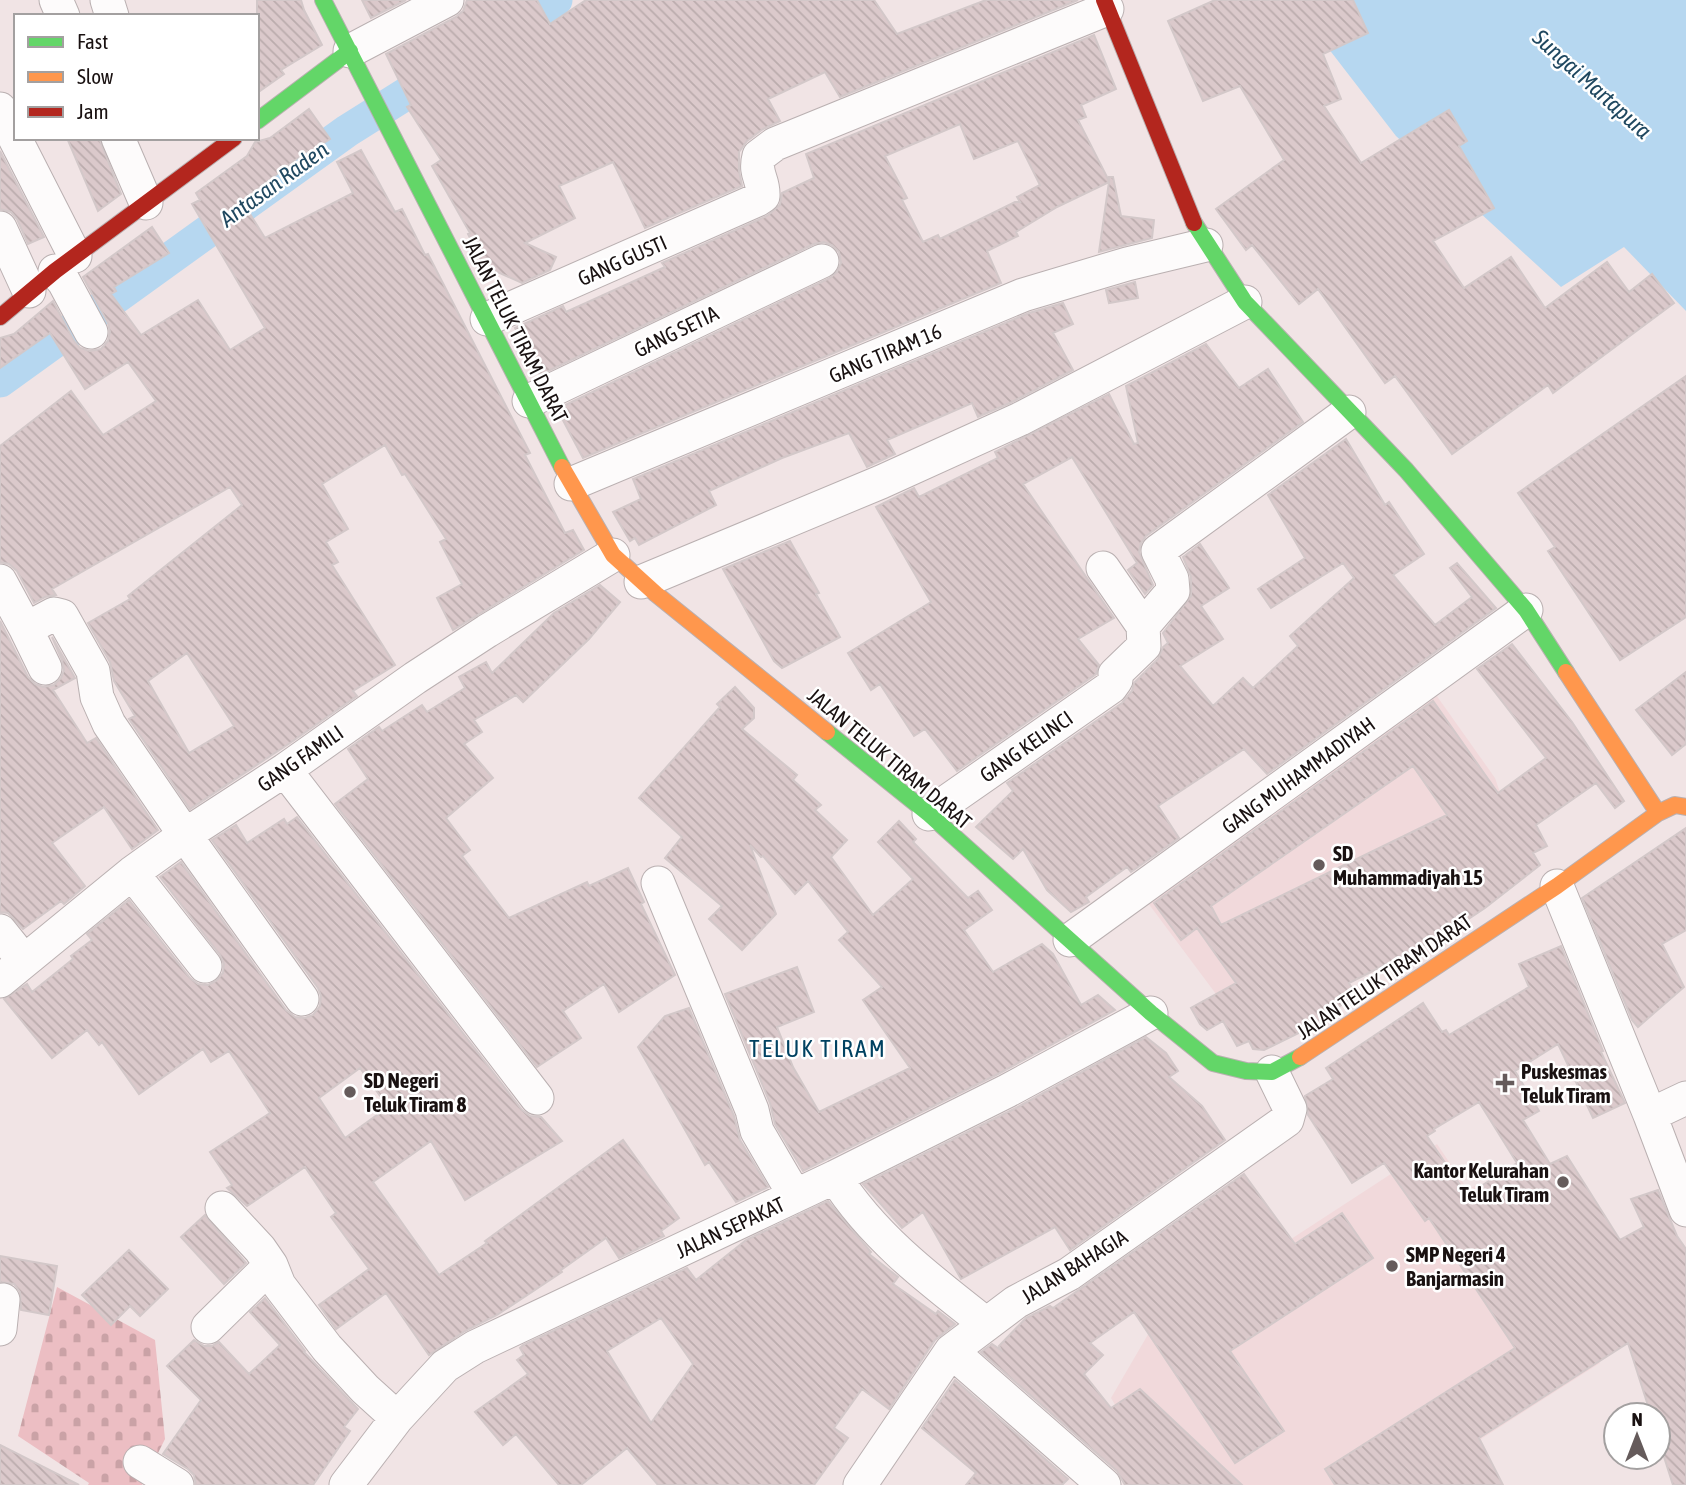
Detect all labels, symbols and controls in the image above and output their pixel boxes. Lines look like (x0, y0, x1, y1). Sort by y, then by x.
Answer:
legend (14, 14, 259, 140)
water label: Sungai Martapura (1527, 23, 1657, 144)
text: Fast (77, 29, 108, 53)
text: Slow (77, 64, 114, 88)
text: Jam (77, 99, 109, 123)
water label: Antasan Raden (214, 136, 333, 233)
street label: GANG GUSTI (574, 230, 670, 290)
street label: JALAN TELUK TIRAM DARAT (459, 232, 573, 426)
street label: GANG SETIA (630, 300, 723, 362)
street label: GANG TIRAM 16 (825, 318, 945, 387)
street label: JALAN TELUK TIRAM DARAT (803, 683, 977, 833)
street label: GANG KELINCI (975, 705, 1077, 787)
street label: GANG MUHAMMADIYAH (1217, 711, 1379, 839)
street label: GANG FAMILI (253, 720, 347, 796)
place label: SD Muhammadiyah 15 (1333, 841, 1483, 889)
marker: SD Muhammadiyah 15 (1311, 857, 1327, 873)
street label: JALAN TELUK TIRAM DARAT (1292, 908, 1476, 1044)
district label: TELUK TIRAM (749, 1035, 887, 1062)
place label: Puskesmas Teluk Tiram (1521, 1059, 1611, 1107)
place label: SD Negeri Teluk Tiram 8 (364, 1068, 466, 1116)
marker: Puskesmas Teluk Tiram (1495, 1073, 1515, 1093)
marker: SD Negeri Teluk Tiram 8 (342, 1084, 358, 1100)
place label: Kantor Kelurahan Teluk Tiram (1414, 1158, 1549, 1206)
marker: Kantor Kelurahan Teluk Tiram (1555, 1174, 1571, 1190)
street label: JALAN SEPAKAT (672, 1191, 788, 1263)
street label: JALAN BAHAGIA (1017, 1224, 1132, 1308)
place label: SMP Negeri 4 Banjarmasin (1406, 1242, 1506, 1290)
marker: SMP Negeri 4 Banjarmasin (1384, 1258, 1400, 1274)
north arrow (1602, 1401, 1672, 1471)
text: N (1631, 1408, 1643, 1430)

